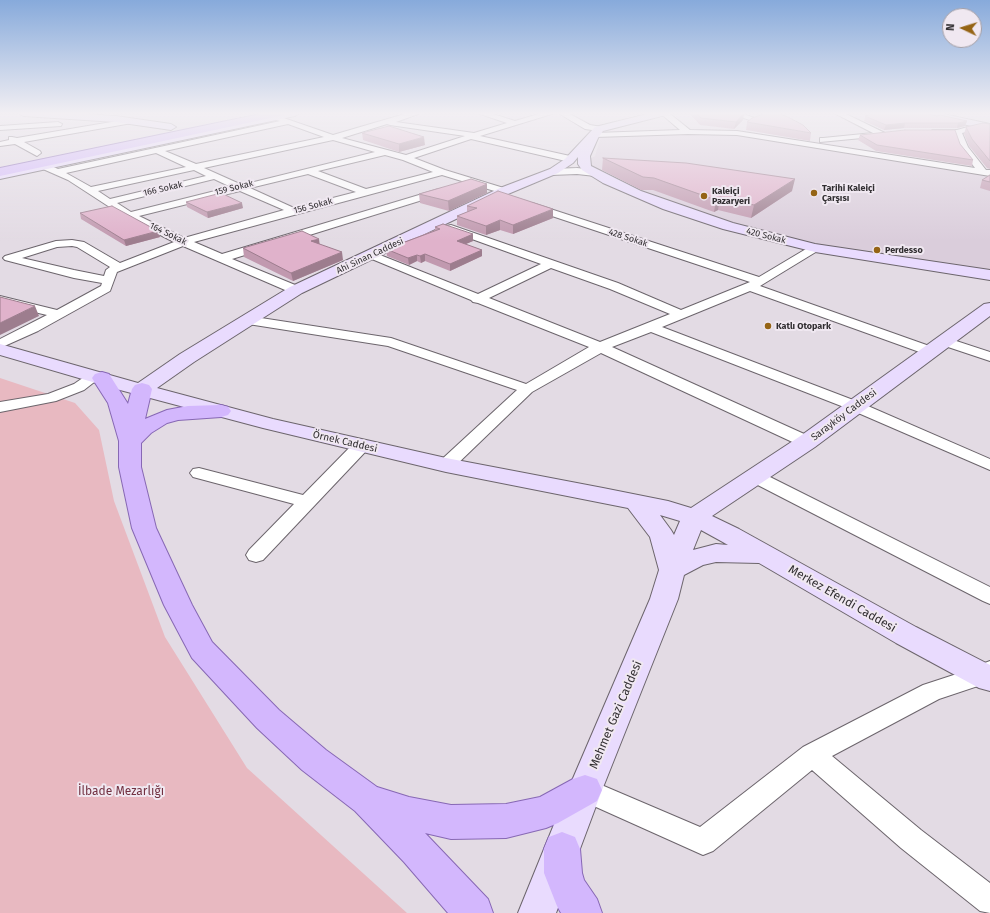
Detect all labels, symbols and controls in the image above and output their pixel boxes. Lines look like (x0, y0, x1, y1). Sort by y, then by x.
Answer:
north arrow (942, 8, 982, 48)
text: N (944, 23, 957, 31)
street label: 159 Sokak (214, 178, 254, 198)
street label: 166 Sokak (142, 179, 184, 199)
place label: Tarihi Kaleiçi Çarşısı (822, 183, 875, 204)
place label: Kaleiçi Pazaryeri (712, 186, 750, 207)
marker: Tarihi Kaleiçi Çarşısı (809, 188, 819, 198)
marker: Kaleiçi Pazaryeri (699, 191, 709, 201)
street label: 156 Sokak (292, 196, 334, 216)
street label: 164 Sokak (148, 220, 188, 248)
street label: 420 Sokak (745, 226, 787, 246)
street label: 428 Sokak (607, 227, 649, 249)
street label: Ahi Sinan Caddesi (335, 236, 405, 276)
marker: Perdesso (872, 245, 882, 255)
place label: Perdesso (885, 245, 923, 255)
marker: Katlı Otopark (763, 321, 773, 331)
place label: Katlı Otopark (776, 321, 831, 331)
street label: Sarayköy Caddesi (809, 386, 879, 444)
street label: Örnek Caddesi (312, 429, 378, 455)
street label: Merkez Efendi Caddesi (786, 562, 898, 636)
street label: Mehmet Gazi Caddesi (587, 659, 645, 771)
park label: İlbade Mezarlığı (78, 785, 164, 799)

